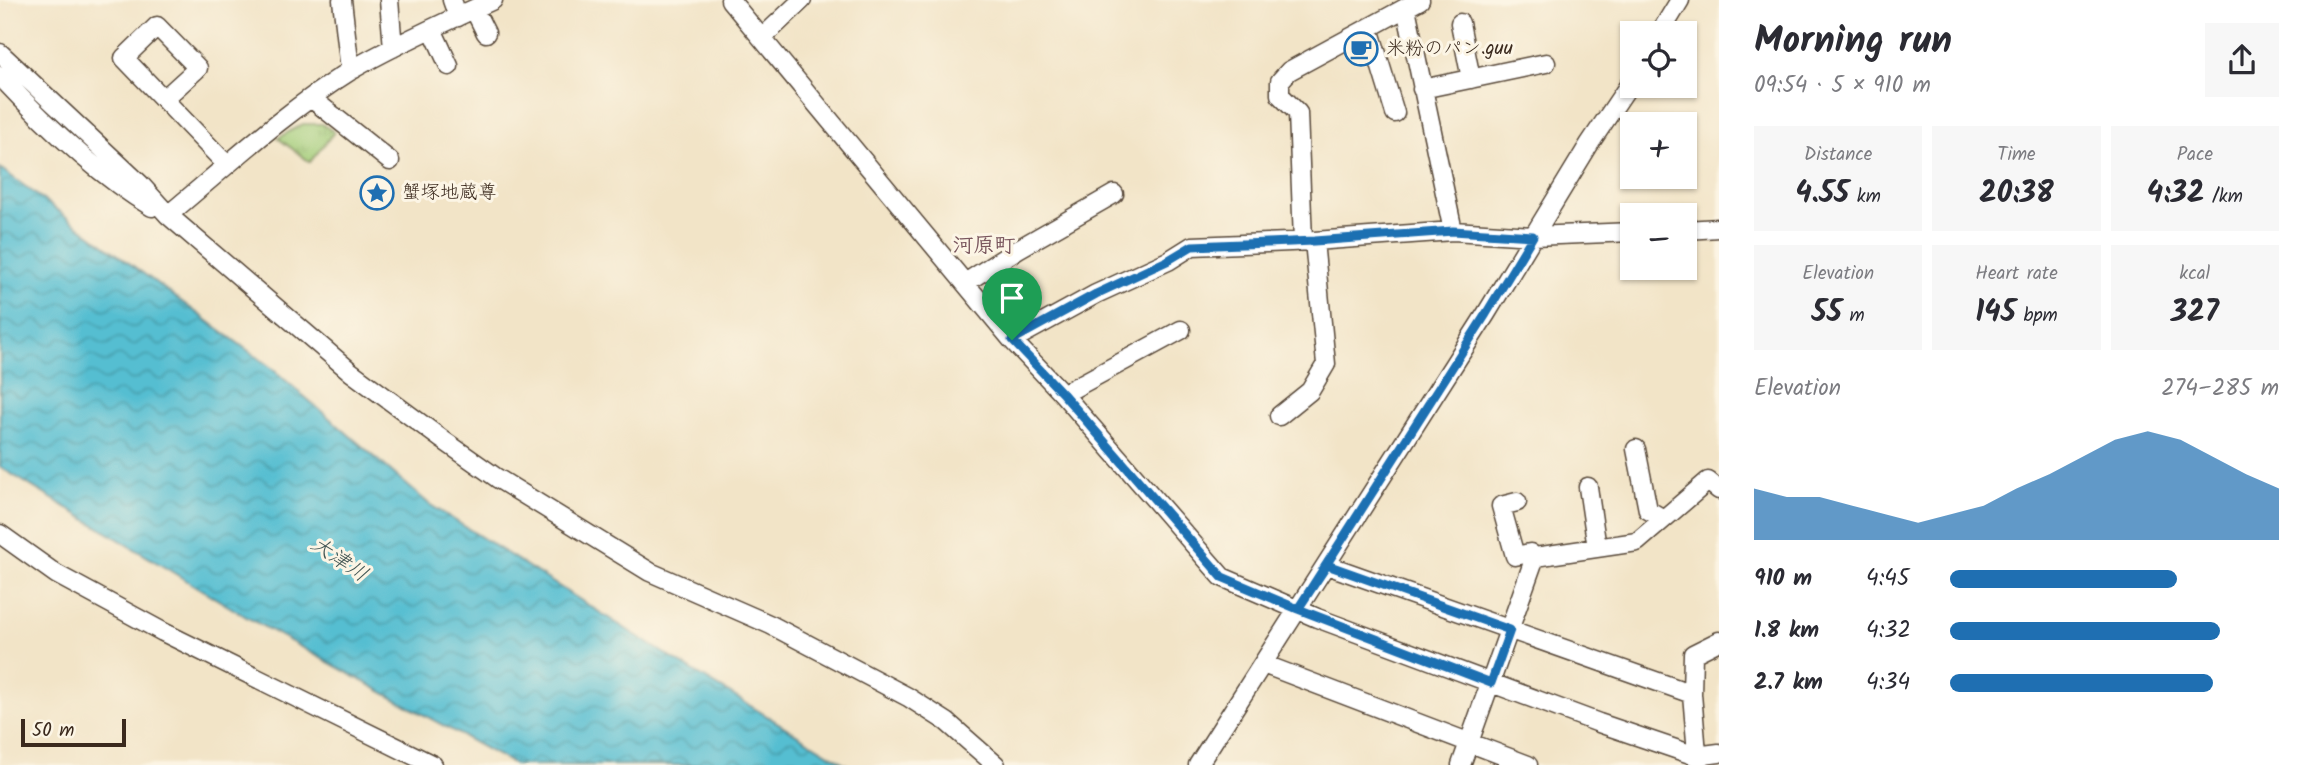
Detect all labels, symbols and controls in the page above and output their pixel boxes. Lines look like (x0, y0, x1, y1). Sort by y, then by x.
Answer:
text: Morning run (1754, 12, 1952, 72)
map controls (1620, 21, 1697, 280)
button: locate (1620, 21, 1697, 98)
button: share (2205, 23, 2279, 97)
cafe icon: 米粉のパン.guu (1342, 30, 1380, 68)
place label: 米粉のパン.guu (1386, 34, 1513, 64)
text: 09:54 · 5 × 910 m (1754, 68, 1931, 104)
button: + (1620, 112, 1697, 189)
text: Distance (1804, 140, 1872, 170)
text: Time (1997, 140, 2036, 170)
text: Pace (2177, 140, 2213, 170)
text: 4.55 (1795, 170, 1849, 218)
text: 20:38 (1979, 170, 2054, 218)
text: 4:32 (2147, 170, 2204, 218)
place icon: 蟹塚地蔵尊 (358, 174, 396, 212)
place label: 蟹塚地蔵尊 (402, 178, 497, 208)
text: km (1849, 182, 1881, 212)
text: /km (2204, 182, 2243, 212)
button: − (1620, 203, 1697, 280)
district label: 河原町 (953, 230, 1016, 263)
text: Elevation (1802, 259, 1874, 289)
text: Heart rate (1975, 259, 2058, 289)
text: kcal (2179, 259, 2210, 289)
pin (982, 268, 1042, 340)
icon: arrive (993, 279, 1031, 317)
text: 55 (1812, 289, 1842, 337)
text: 145 (1975, 289, 2016, 337)
text: 327 (2171, 289, 2219, 337)
text: m (1842, 301, 1865, 331)
text: bpm (2016, 301, 2058, 331)
text: Elevation (1754, 371, 1841, 407)
text: 274–285 m (2161, 371, 2279, 407)
water label: 大津川 (304, 529, 374, 591)
text: 910 m (1754, 561, 1812, 597)
text: 4:45 (1866, 561, 1909, 597)
text: 1.8 km (1754, 613, 1819, 649)
text: 4:32 (1866, 613, 1911, 649)
text: 2.7 km (1754, 665, 1823, 701)
text: 4:34 (1866, 665, 1910, 701)
scale bar (21, 716, 126, 748)
text: 50 m (32, 716, 74, 746)

